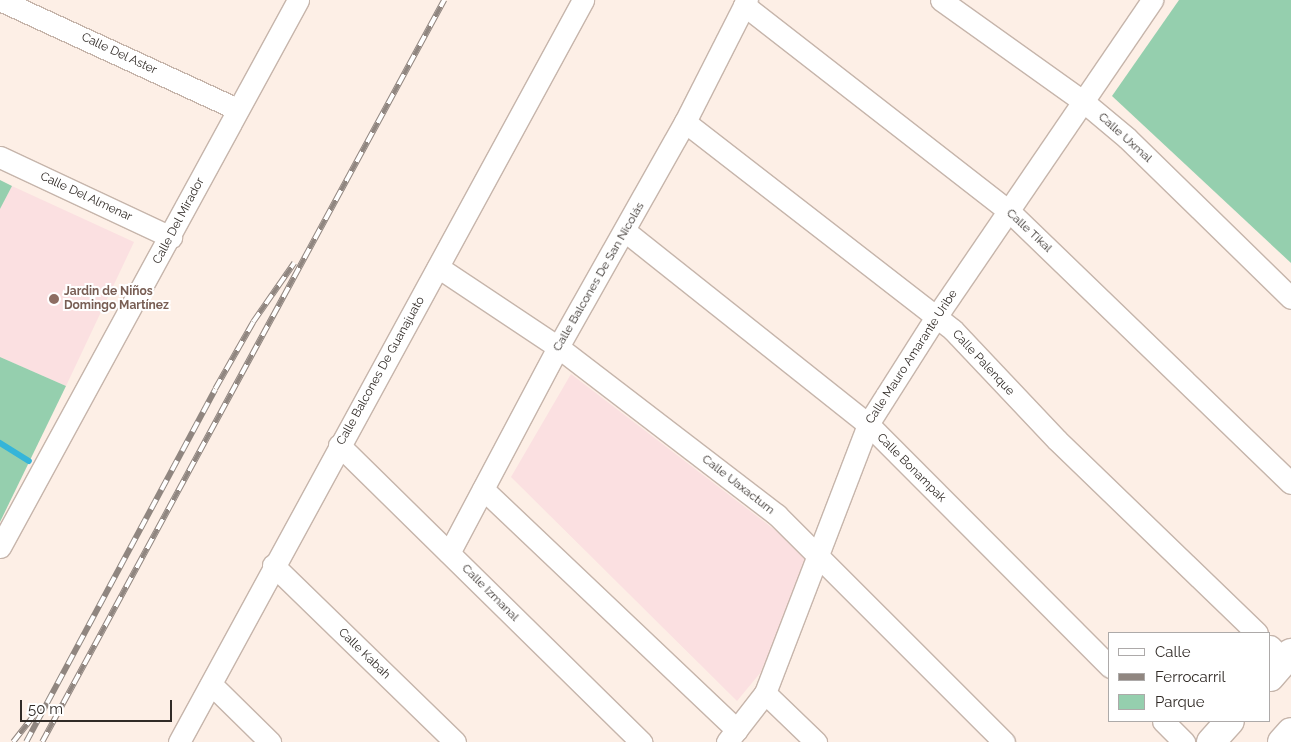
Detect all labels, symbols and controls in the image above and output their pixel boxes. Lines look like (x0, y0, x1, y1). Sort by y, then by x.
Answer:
street label: Calle Del Aster (79, 30, 159, 78)
street label: Calle Uxmal (1095, 110, 1155, 166)
street label: Calle Del Almenar (37, 169, 135, 225)
street label: Calle Del Mirador (150, 175, 208, 267)
street label: Calle Balcones De San Nicolás (550, 200, 648, 354)
street label: Calle Tikal (1003, 206, 1055, 256)
place label: Jardin de Niños Domingo Martínez (64, 285, 169, 313)
street label: Calle Mauro Amarante Uribe (863, 287, 961, 427)
marker: Jardin de Niños Domingo Martínez (48, 293, 60, 305)
street label: Calle Balcones De Guanajuato (334, 294, 428, 448)
street label: Calle Palenque (949, 327, 1017, 399)
street label: Calle Bonampak (874, 431, 948, 505)
street label: Calle Uaxactum (699, 452, 777, 518)
street label: Calle Izmanal (459, 562, 521, 624)
street label: Calle Kabah (335, 626, 393, 682)
legend (1108, 632, 1271, 722)
text: Calle (1155, 643, 1190, 661)
text: Ferrocarril (1155, 668, 1226, 686)
scale bar (22, 690, 175, 722)
text: Parque (1155, 693, 1204, 711)
text: 50 m (28, 700, 63, 718)

